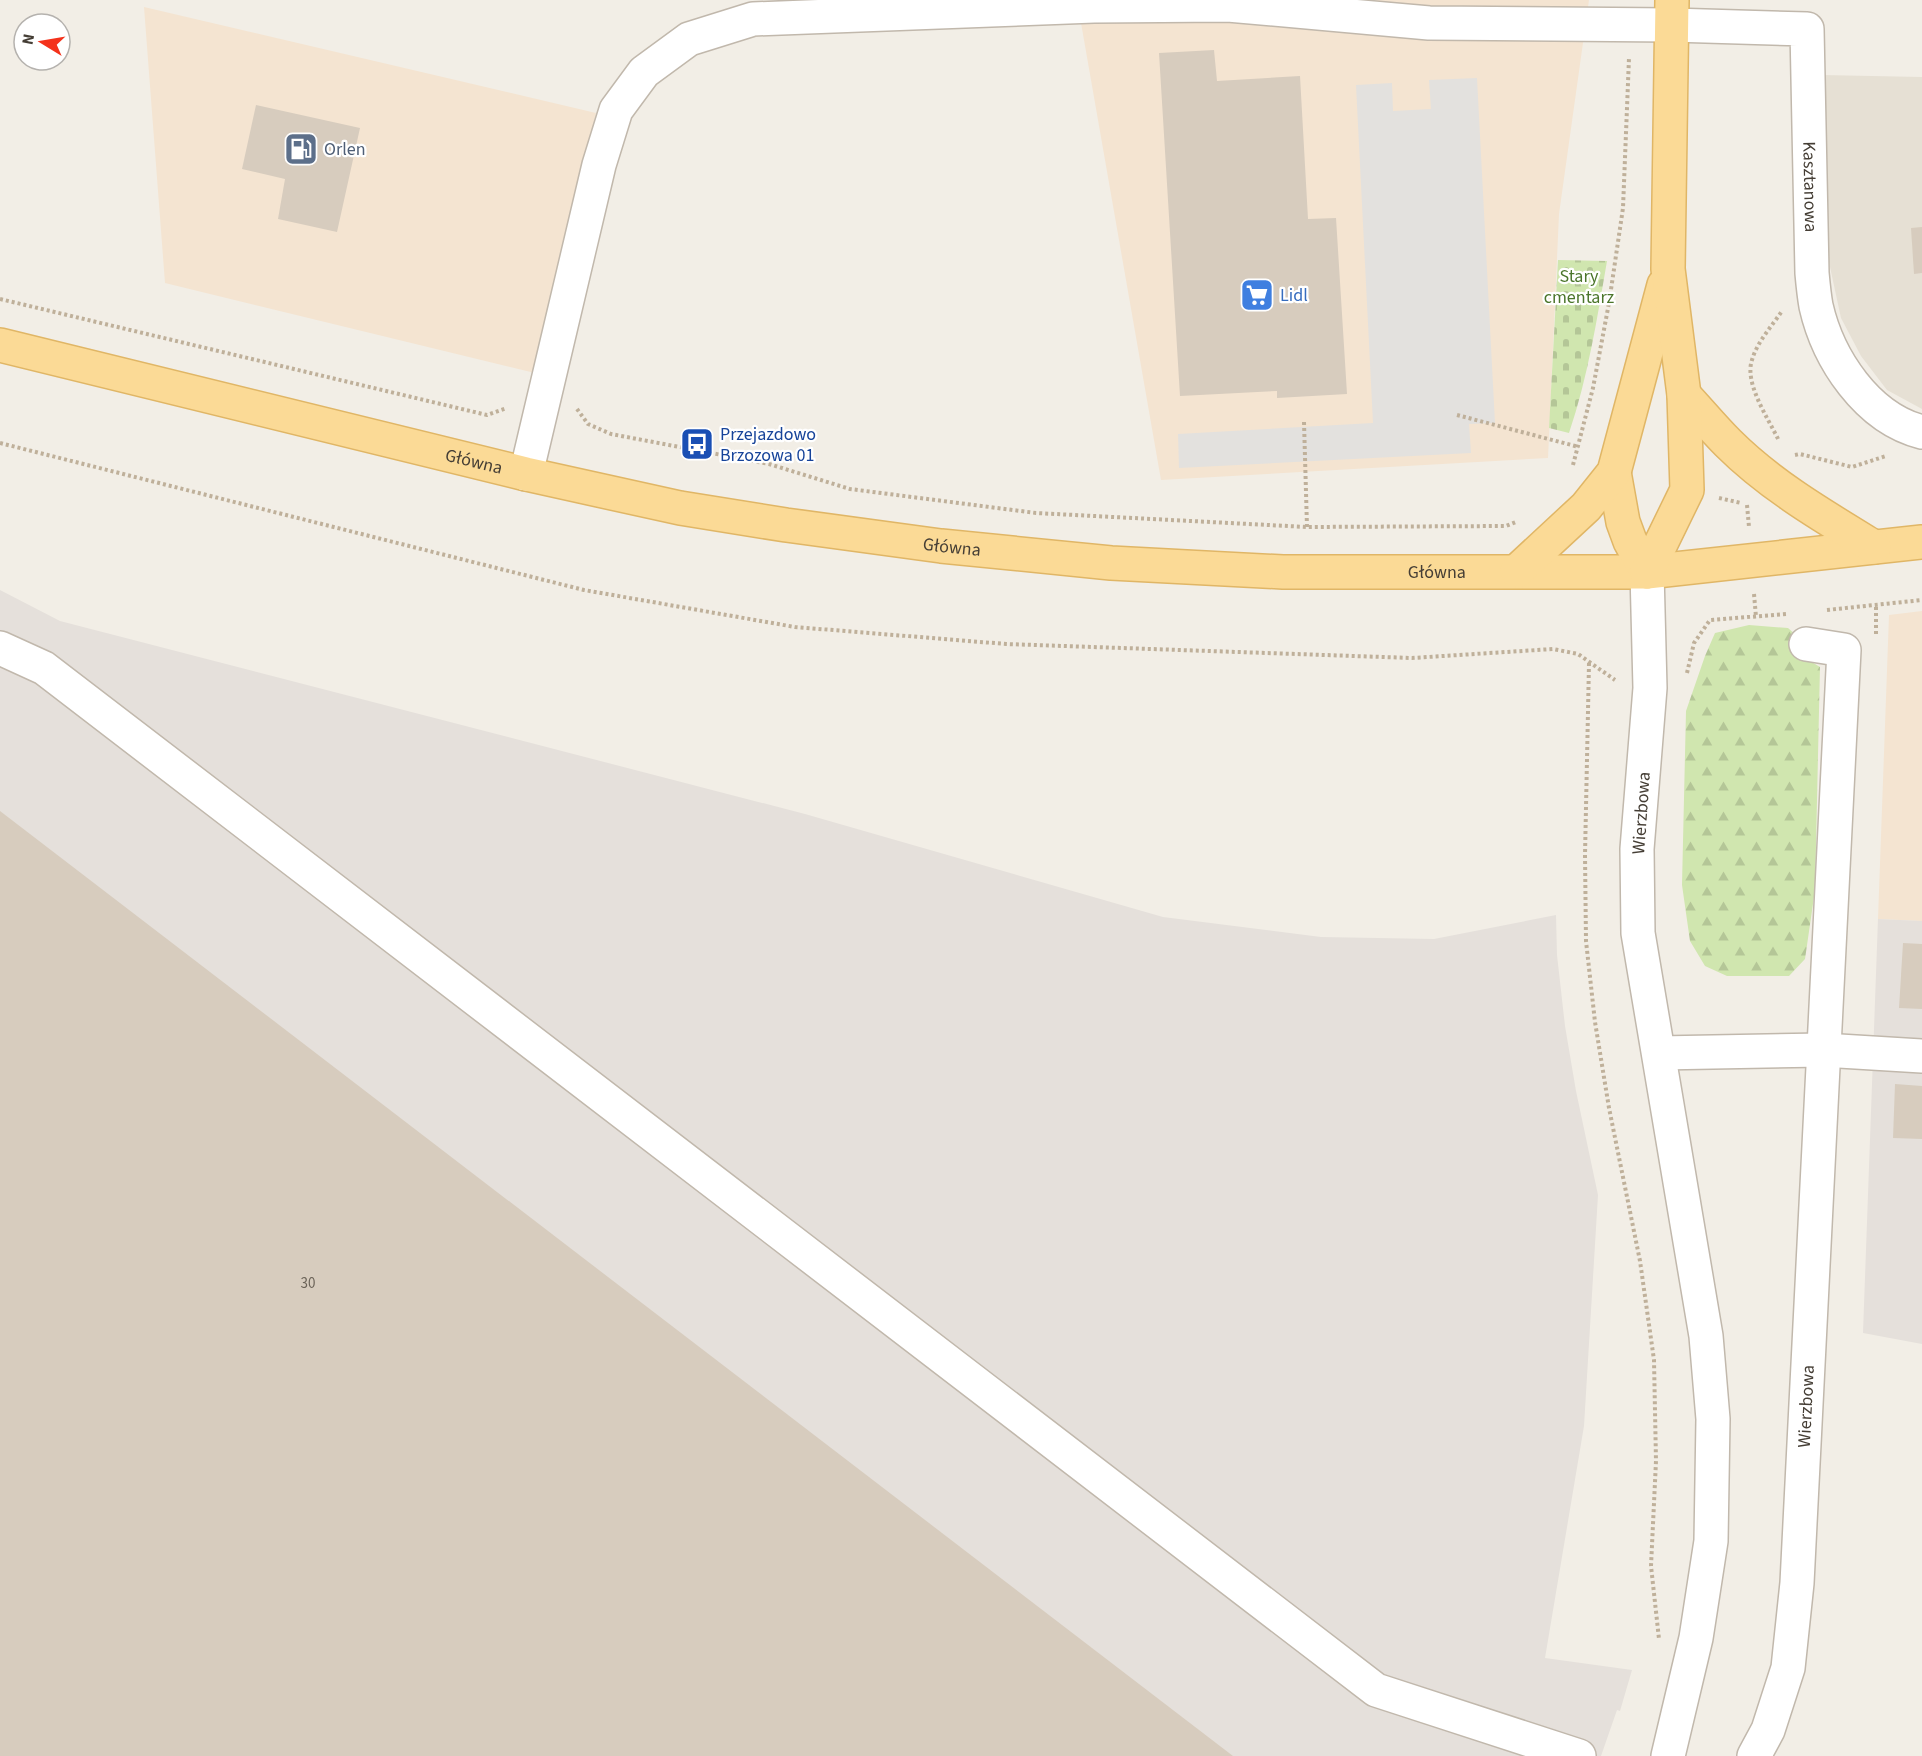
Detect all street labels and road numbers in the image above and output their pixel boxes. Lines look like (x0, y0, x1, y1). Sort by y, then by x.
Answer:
street label: Kasztanowa (1796, 141, 1823, 232)
street label: Główna (443, 443, 505, 481)
street label: Główna (921, 532, 982, 563)
street label: Główna (1408, 560, 1466, 585)
street label: Wierzbowa (1626, 771, 1657, 855)
street label: Wierzbowa (1792, 1364, 1821, 1448)

